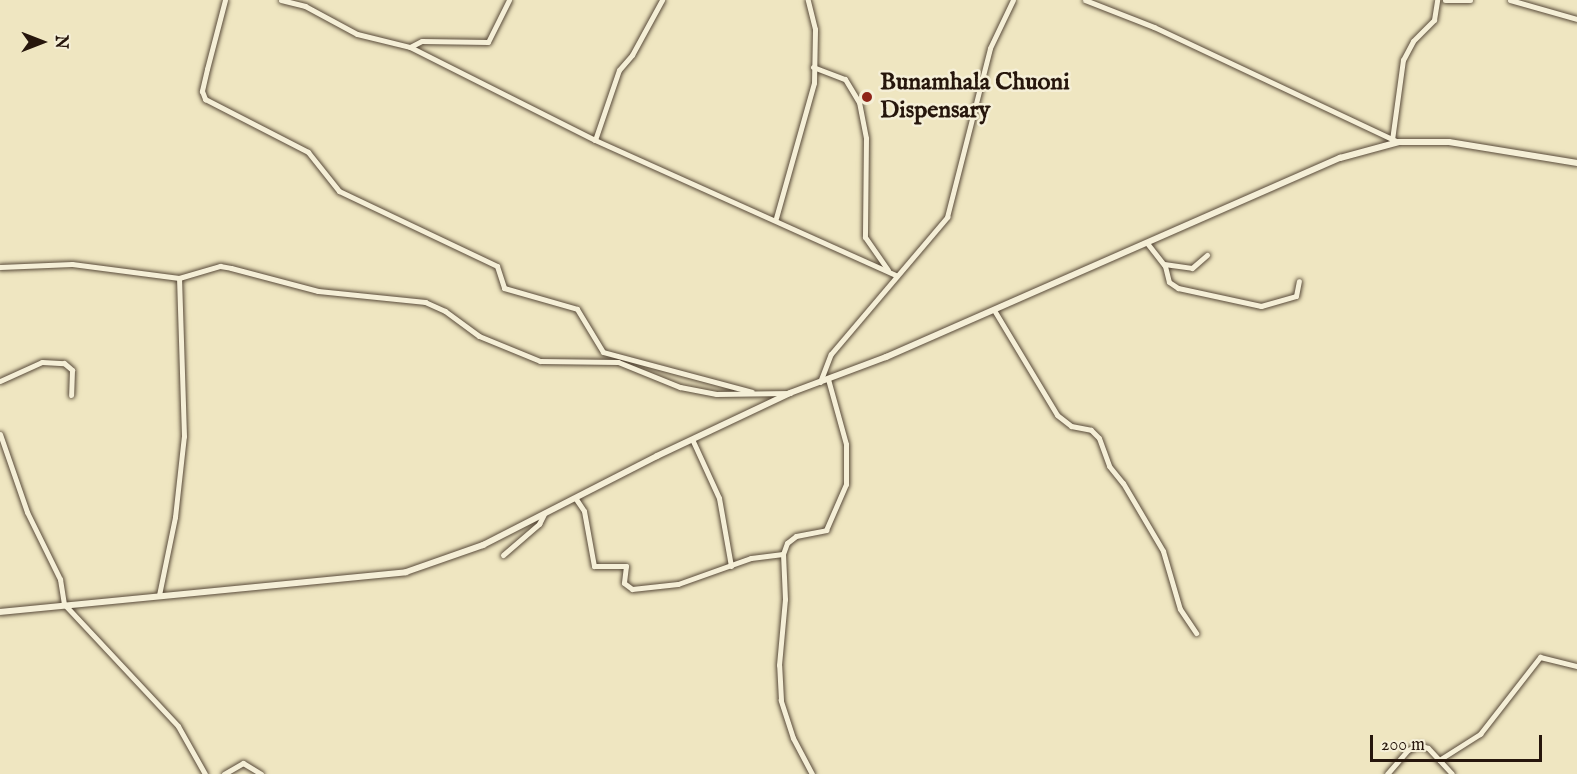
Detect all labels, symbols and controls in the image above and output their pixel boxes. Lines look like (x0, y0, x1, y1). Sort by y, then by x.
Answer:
north arrow (12, 12, 72, 72)
text: N (50, 35, 70, 49)
place label: Bunamhala Chuoni Dispensary (880, 69, 1070, 125)
marker: Bunamhala Chuoni Dispensary (858, 88, 876, 106)
scale bar (1373, 723, 1546, 761)
text: 200 m (1381, 734, 1425, 757)

